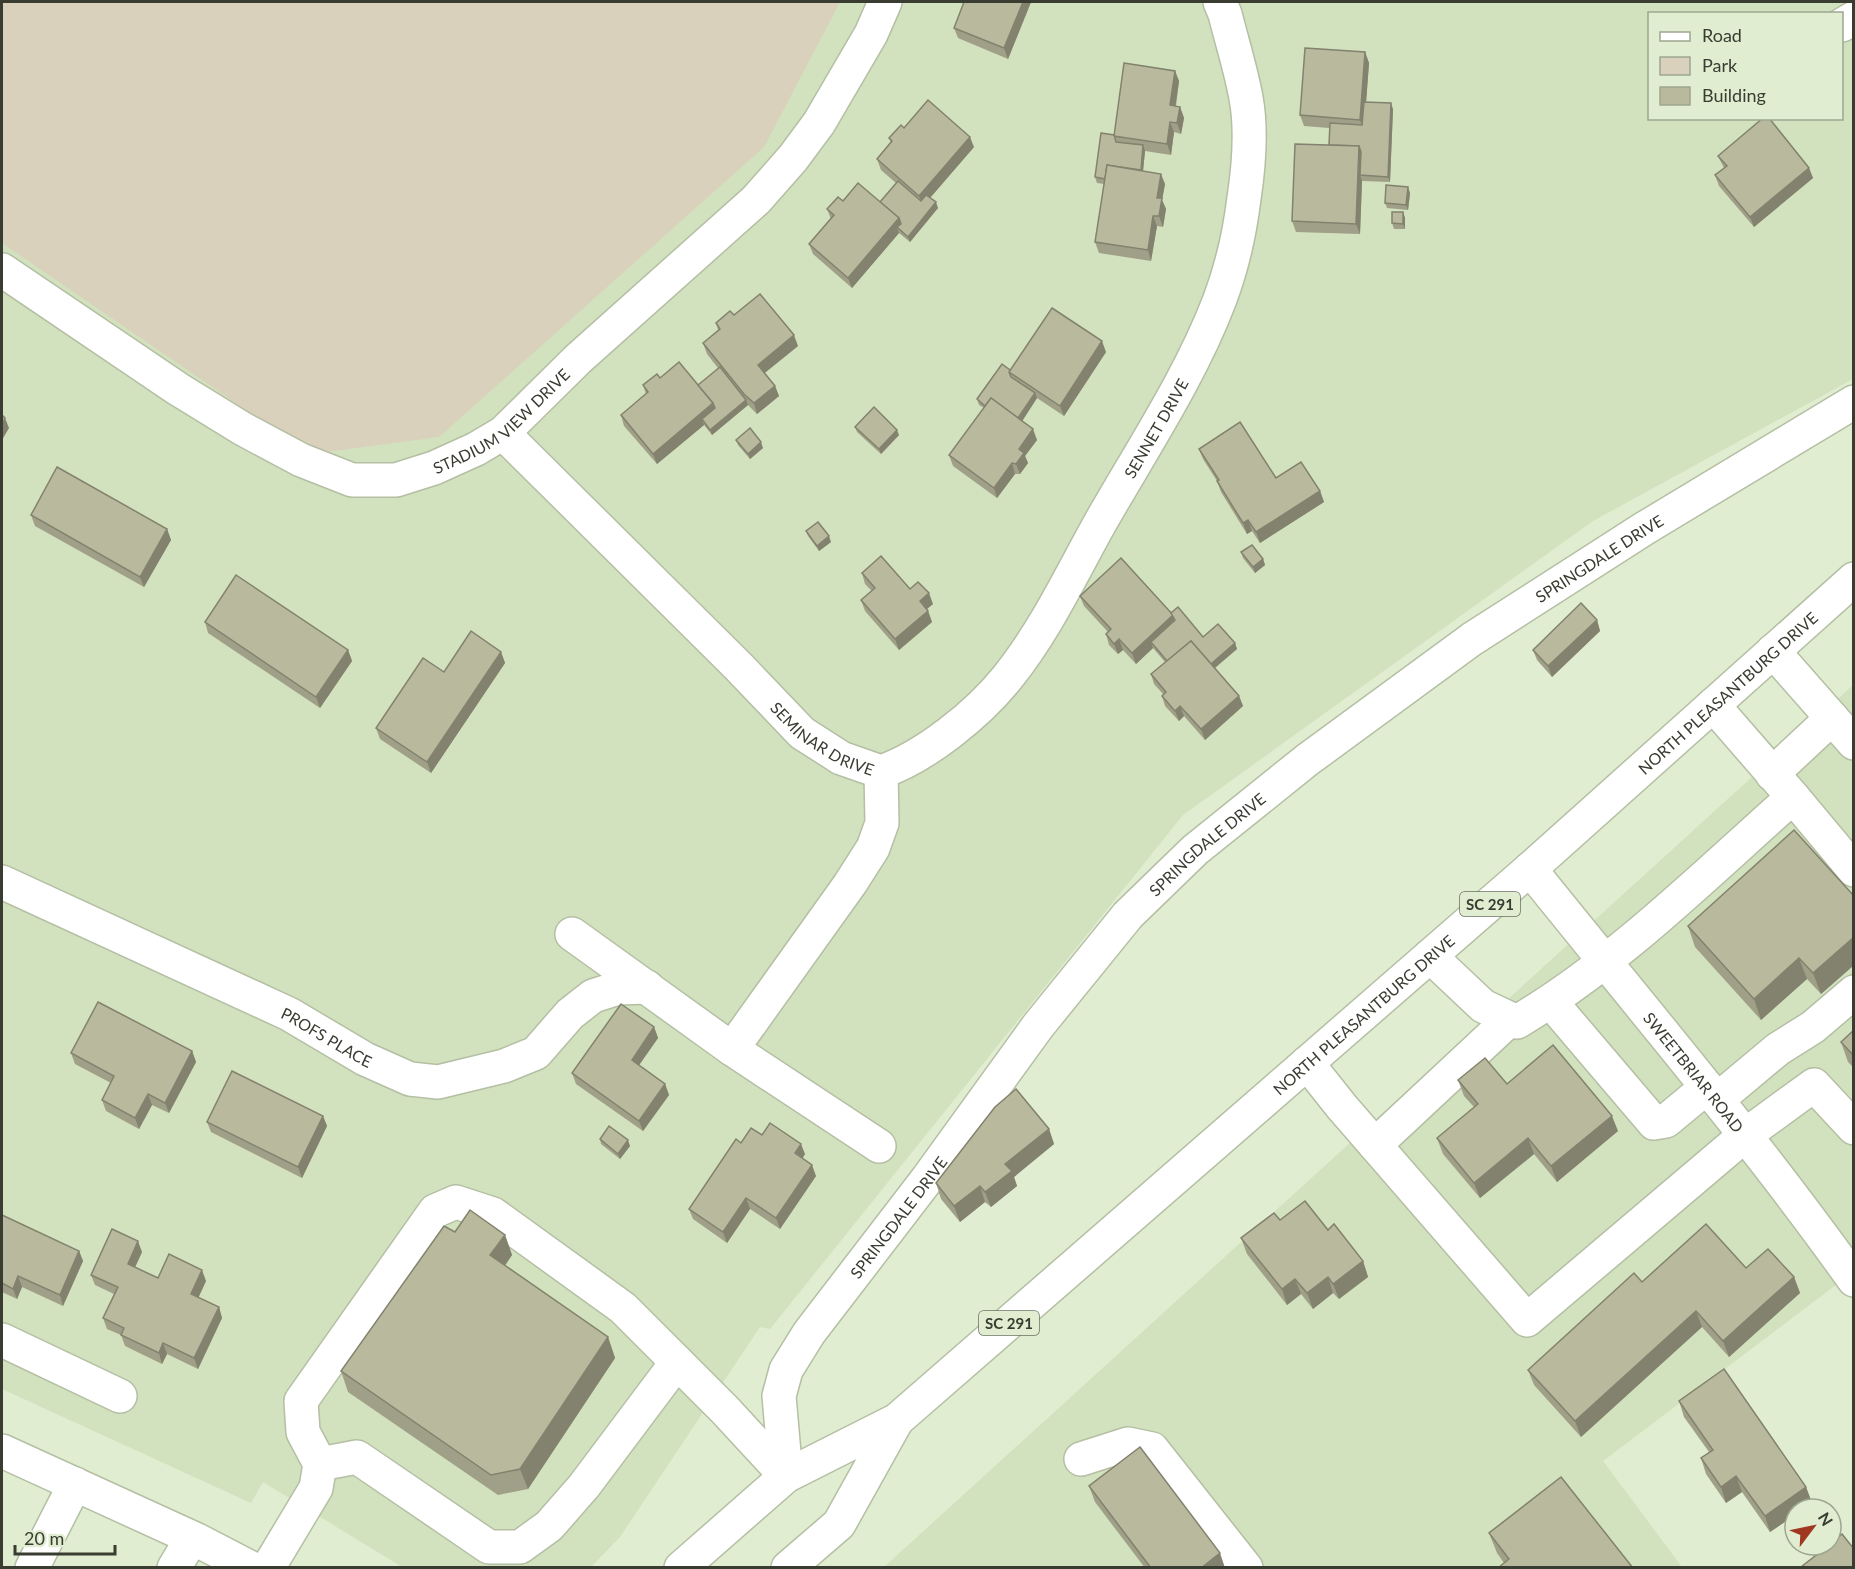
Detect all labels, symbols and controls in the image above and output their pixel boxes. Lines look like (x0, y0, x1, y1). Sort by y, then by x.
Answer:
legend (1648, 12, 1843, 120)
text: Road (1702, 24, 1742, 46)
text: Park (1702, 54, 1738, 76)
text: Building (1702, 84, 1766, 106)
street label: STADIUM VIEW DRIVE (430, 364, 573, 477)
street label: SENNET DRIVE (1119, 375, 1191, 481)
street label: SPRINGDALE DRIVE (1531, 510, 1666, 606)
street label: NORTH PLEASANTBURG DRIVE (1634, 607, 1821, 777)
street label: SEMINAR DRIVE (767, 697, 877, 778)
street label: SPRINGDALE DRIVE (1145, 788, 1269, 899)
road number: SC 291 (1460, 892, 1520, 916)
street label: NORTH PLEASANTBURG DRIVE (1269, 930, 1458, 1098)
street label: PROFS PLACE (279, 1002, 375, 1070)
street label: SWEETBRIAR ROAD (1640, 1008, 1748, 1136)
street label: SPRINGDALE DRIVE (845, 1152, 950, 1281)
road number: SC 291 (979, 1311, 1039, 1335)
north arrow (1783, 1497, 1843, 1557)
text: N (1815, 1509, 1837, 1529)
scale bar (15, 1518, 116, 1556)
text: 20 m (24, 1527, 64, 1549)

